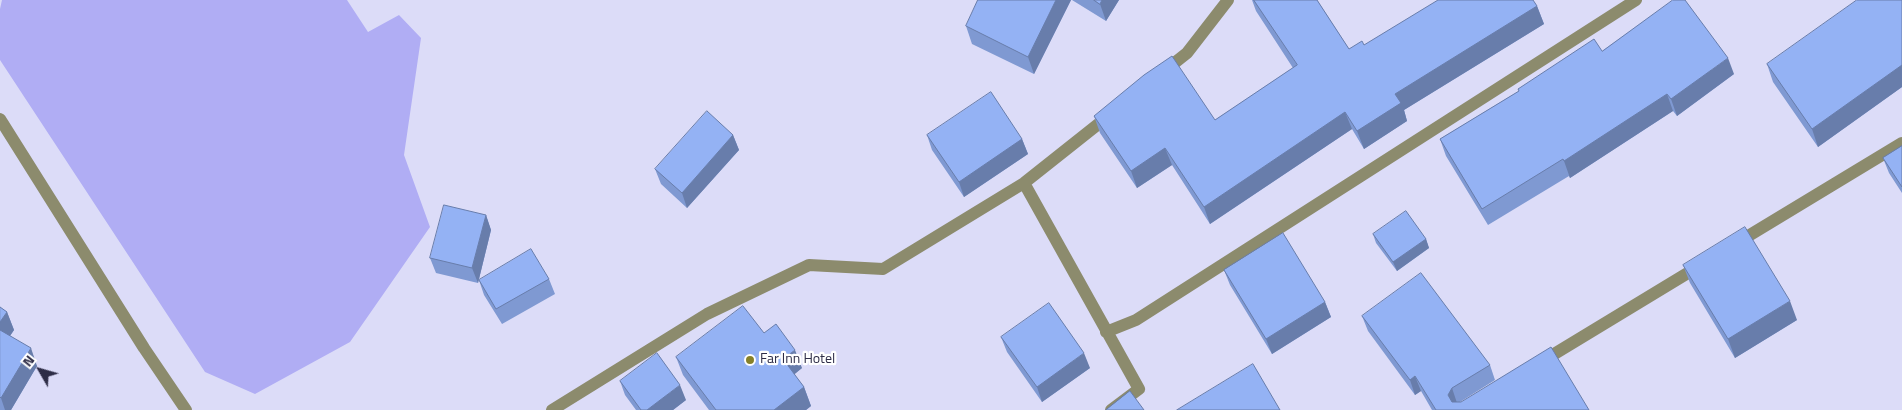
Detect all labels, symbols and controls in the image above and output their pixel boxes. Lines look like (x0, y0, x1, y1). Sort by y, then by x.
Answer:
north arrow (15, 345, 65, 395)
text: N (17, 350, 39, 371)
place label: Far Inn Hotel (760, 352, 835, 368)
marker: Far Inn Hotel (744, 354, 756, 366)

